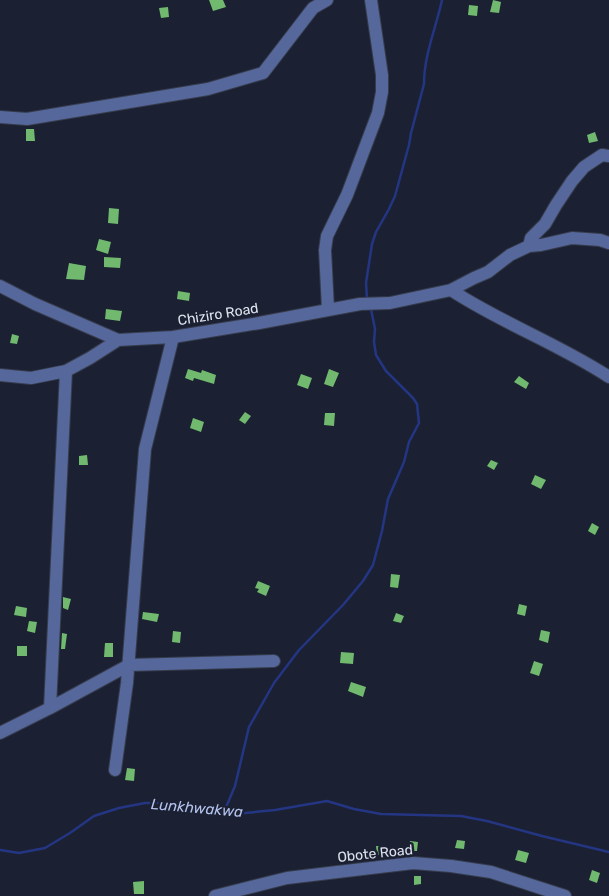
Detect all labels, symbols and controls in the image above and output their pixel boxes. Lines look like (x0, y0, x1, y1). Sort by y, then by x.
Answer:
street label: Chiziro Road (176, 300, 260, 329)
water label: Lunkhwakwa (150, 795, 244, 821)
street label: Obote Road (337, 841, 414, 866)

